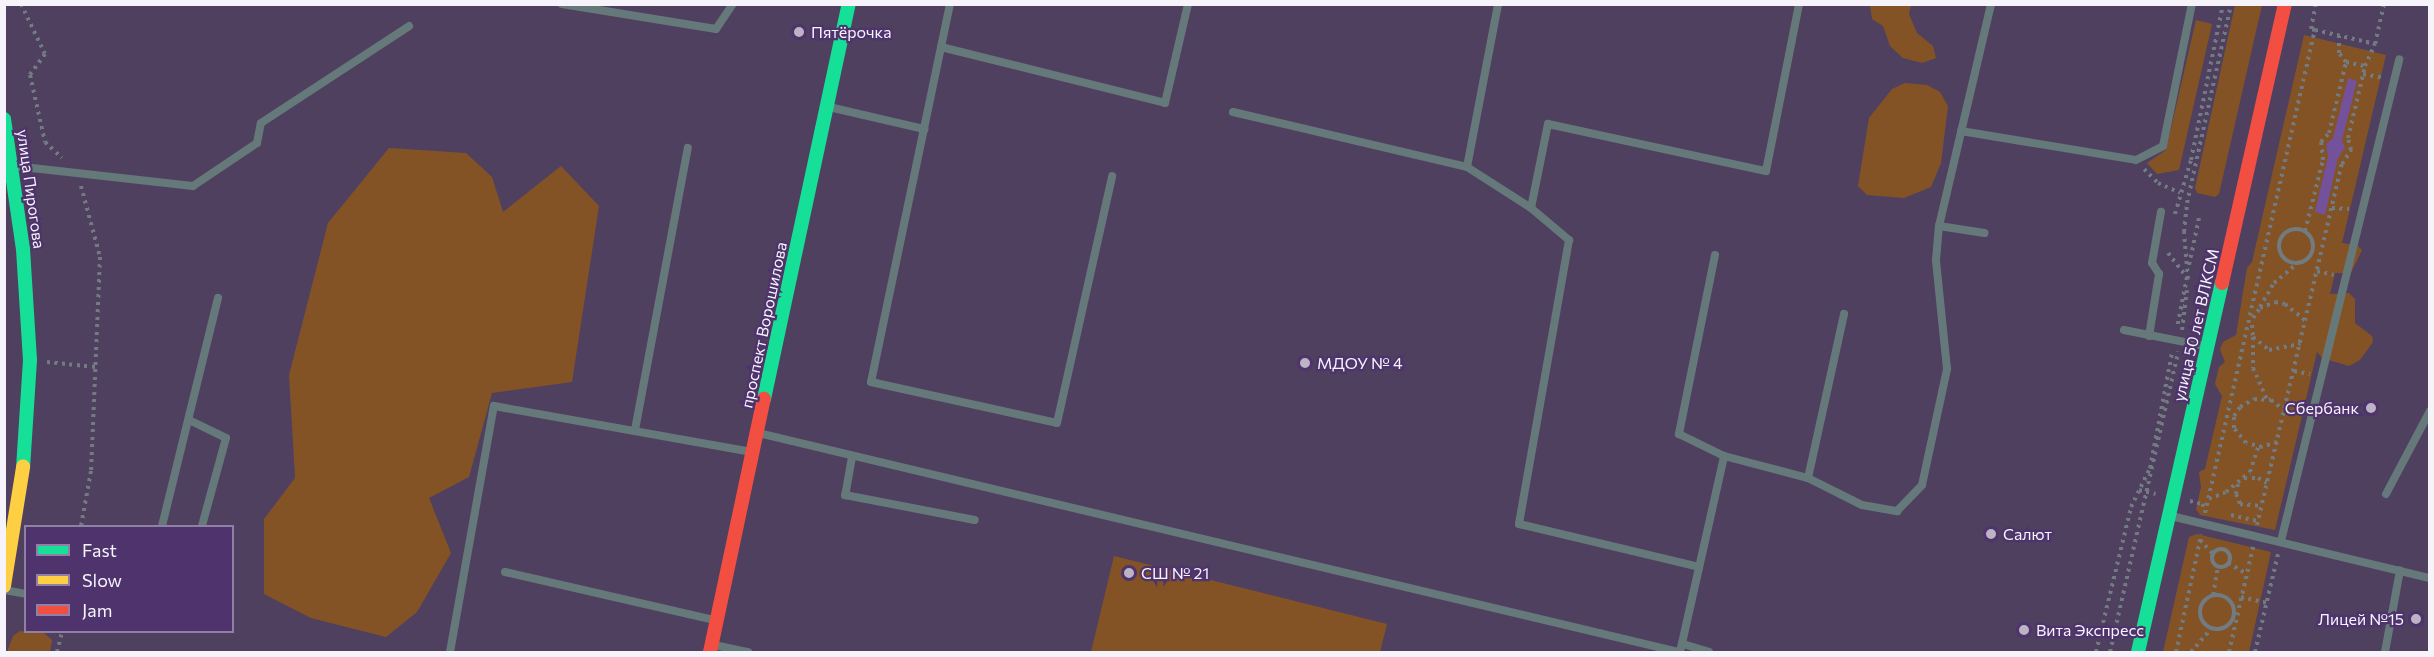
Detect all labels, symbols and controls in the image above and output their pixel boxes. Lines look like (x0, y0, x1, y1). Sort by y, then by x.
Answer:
place label: Пятёрочка (811, 22, 891, 42)
marker: Пятёрочка (792, 25, 806, 39)
street label: улица Пирогова (13, 128, 49, 250)
street label: проспект Ворошилова (737, 240, 791, 410)
street label: улица 50 лет ВЛКСМ (2169, 247, 2223, 403)
place label: МДОУ № 4 (1317, 353, 1403, 373)
marker: МДОУ № 4 (1298, 356, 1312, 370)
place label: Сбербанк (2285, 398, 2359, 418)
marker: Сбербанк (2364, 401, 2378, 415)
place label: Салют (2003, 524, 2052, 544)
legend (24, 525, 234, 633)
marker: Салют (1984, 527, 1998, 541)
text: Fast (82, 539, 117, 561)
place label: СШ № 21 (1141, 563, 1209, 583)
marker: СШ № 21 (1122, 566, 1136, 580)
text: Slow (82, 569, 122, 591)
text: Jam (82, 599, 112, 621)
place label: Лицей №15 (2318, 609, 2404, 629)
marker: Лицей №15 (2409, 612, 2423, 626)
place label: Вита Экспресс (2036, 620, 2144, 640)
marker: Вита Экспресс (2017, 623, 2031, 637)

